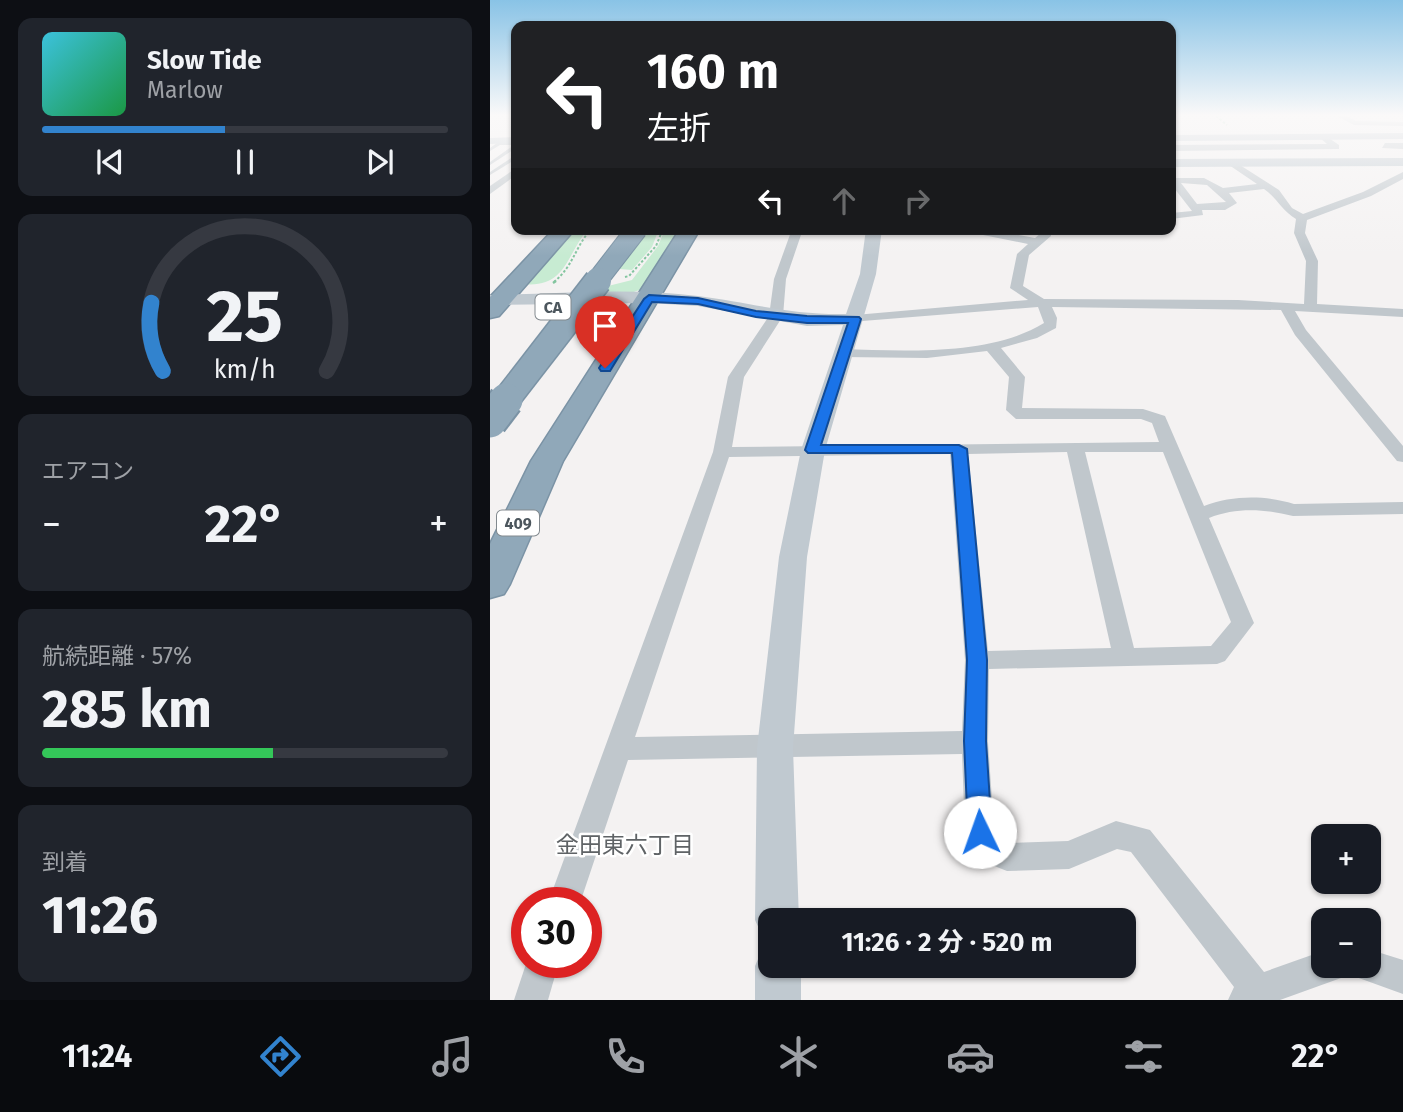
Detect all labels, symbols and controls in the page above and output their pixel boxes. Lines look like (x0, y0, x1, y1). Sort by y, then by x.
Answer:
text: 160 m (647, 42, 779, 101)
text: Slow Tide (147, 45, 262, 76)
icon: left (532, 49, 623, 140)
text: Marlow (147, 76, 223, 104)
text: 左折 (647, 109, 711, 147)
icon: previous (91, 143, 129, 181)
icon: pause (226, 143, 264, 181)
icon: next (361, 143, 399, 181)
icon: left (752, 182, 790, 220)
icon: ahead (825, 182, 863, 220)
icon: right (898, 182, 936, 220)
text: 25 (207, 273, 283, 360)
road number: CA (536, 294, 570, 320)
pin (575, 296, 635, 368)
icon: arrive (586, 307, 624, 345)
text: km/h (214, 354, 276, 384)
text: エアコン (42, 457, 134, 485)
text: 22° (205, 493, 285, 556)
text: − (42, 501, 61, 547)
text: + (429, 501, 448, 547)
road number: 409 (497, 510, 539, 536)
text: 航続距離 · 57% (42, 642, 192, 670)
text: 285 km (42, 678, 212, 741)
position arrow (943, 795, 1017, 869)
map controls (1311, 824, 1381, 978)
button: + (1311, 824, 1381, 894)
district label: 金田東六丁目 (556, 831, 694, 859)
text: 到着 (42, 848, 88, 876)
text: 11:26 (42, 884, 158, 947)
speed limit sign: 30 (511, 887, 602, 978)
button: − (1311, 908, 1381, 978)
text: 11:26 · 2 分 · 520 m (841, 927, 1053, 958)
icon: directions (256, 1032, 305, 1081)
icon: music (428, 1032, 477, 1081)
icon: phone (601, 1032, 650, 1081)
icon: climate (774, 1032, 823, 1081)
icon: car (946, 1032, 995, 1081)
icon: filters (1119, 1032, 1168, 1081)
text: 11:24 (62, 1037, 132, 1075)
text: 22° (1291, 1037, 1341, 1075)

